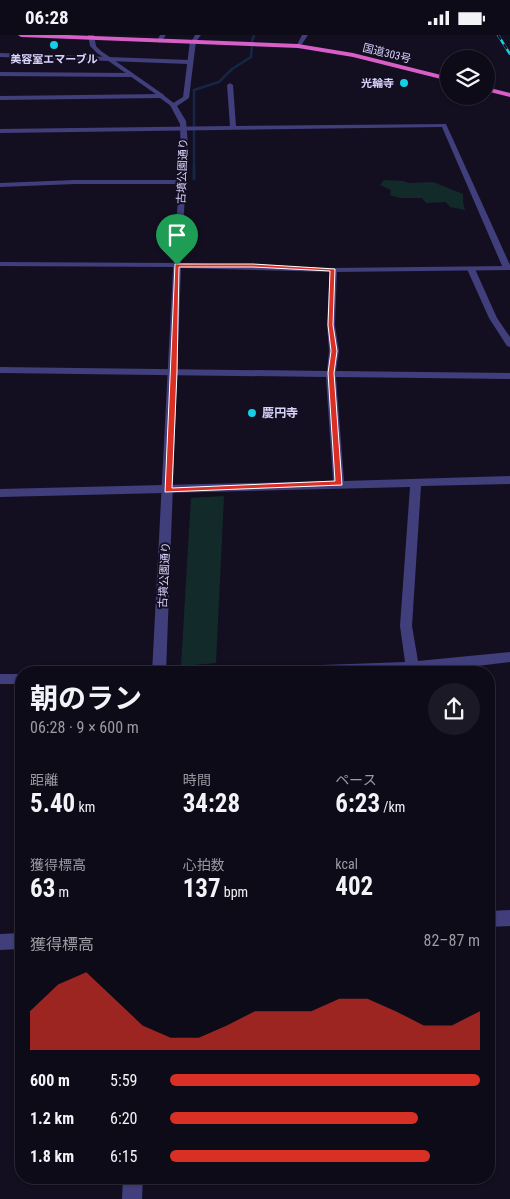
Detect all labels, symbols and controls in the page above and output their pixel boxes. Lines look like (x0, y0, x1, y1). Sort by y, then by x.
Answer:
text: 06:28 (25, 6, 69, 29)
marker: 美容室エマーブル (48, 39, 60, 51)
street label: 国道303号 (361, 41, 412, 66)
map controls (440, 50, 495, 105)
button: layers (440, 50, 495, 105)
place label: 美容室エマーブル (10, 53, 98, 66)
place label: 光輪寺 (361, 77, 394, 90)
marker: 光輪寺 (398, 77, 410, 89)
street label: 古墳公園通り (175, 138, 190, 204)
pin (156, 214, 198, 265)
icon: arrive (163, 221, 191, 249)
place label: 慶円寺 (262, 406, 298, 420)
marker: 慶円寺 (246, 407, 258, 419)
street label: 古墳公園通り (156, 542, 173, 608)
text: 朝のラン (30, 682, 142, 715)
button: share (428, 683, 480, 735)
text: 06:28 · 9 × 600 m (30, 718, 139, 737)
text: 距離 (30, 772, 58, 788)
text: 時間 (183, 772, 211, 788)
text: ペース (335, 772, 377, 788)
text: 5.40 (30, 789, 75, 818)
text: 34:28 (183, 789, 240, 818)
text: 6:23 (335, 789, 380, 818)
text: km (75, 799, 95, 815)
text: /km (380, 799, 405, 815)
text: kcal (335, 856, 358, 872)
text: 獲得標高 (30, 857, 86, 873)
text: 心拍数 (183, 857, 225, 873)
text: 402 (335, 872, 373, 901)
text: 63 (30, 874, 55, 903)
text: 137 (183, 874, 221, 903)
text: m (55, 884, 69, 900)
text: bpm (221, 884, 248, 900)
text: 82–87 m (424, 931, 480, 950)
text: 獲得標高 (30, 935, 94, 954)
text: 600 m (30, 1071, 70, 1090)
text: 5:59 (110, 1071, 137, 1090)
text: 1.2 km (30, 1109, 74, 1128)
text: 6:20 (110, 1109, 137, 1128)
text: 1.8 km (30, 1147, 74, 1166)
text: 6:15 (110, 1147, 137, 1166)

